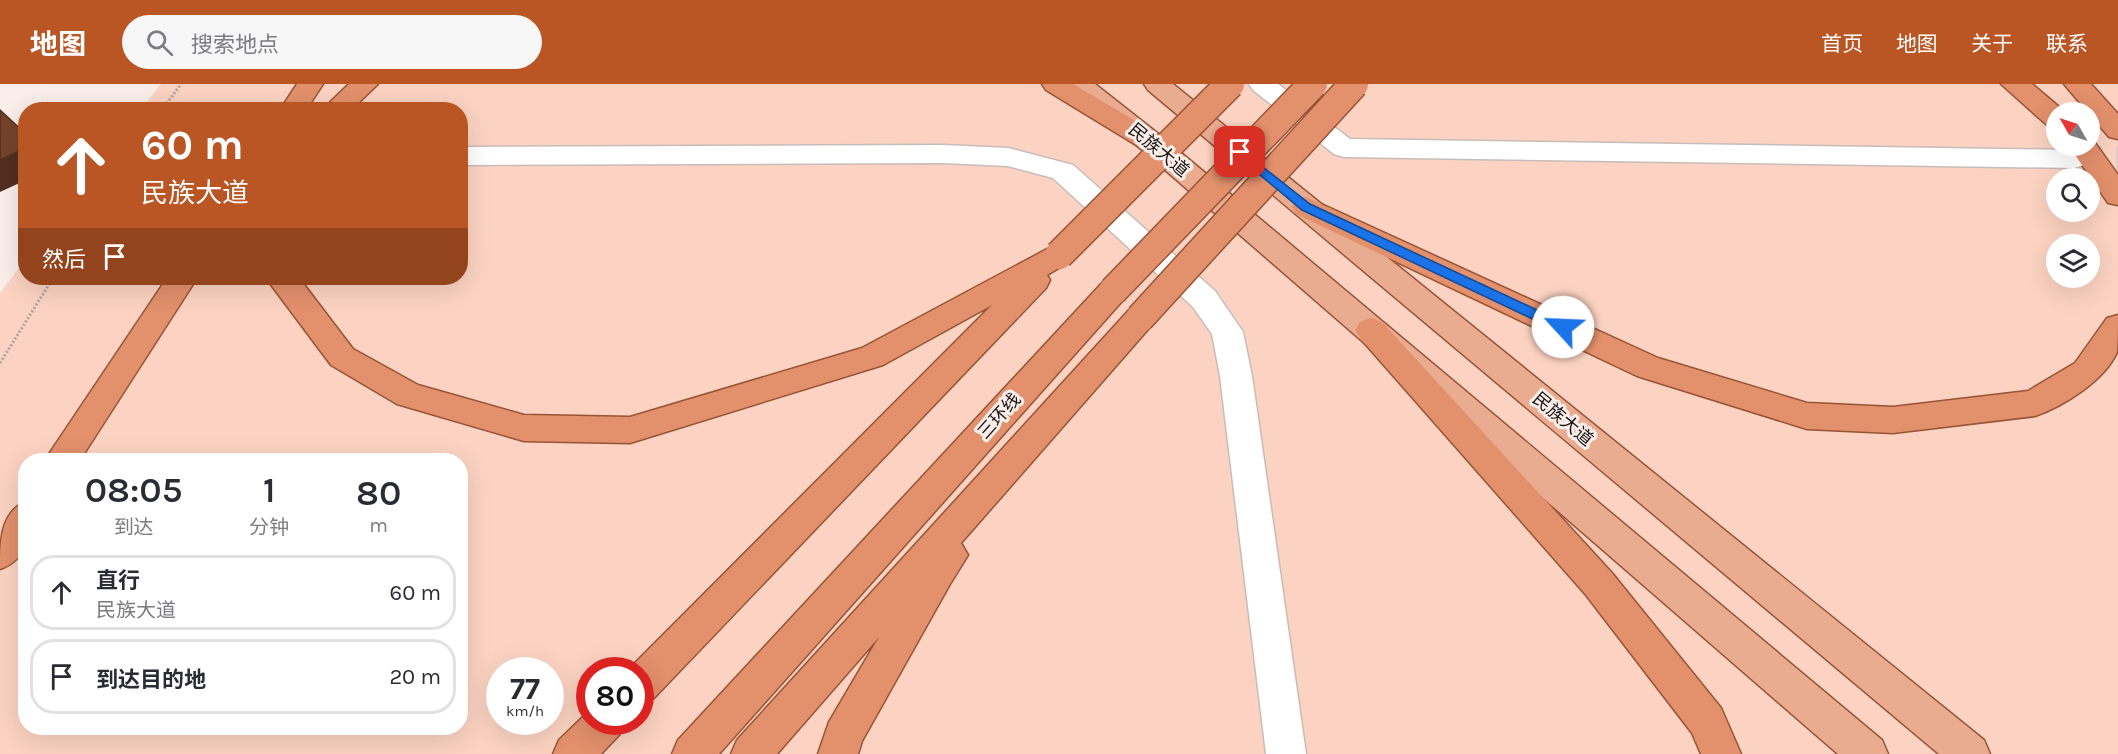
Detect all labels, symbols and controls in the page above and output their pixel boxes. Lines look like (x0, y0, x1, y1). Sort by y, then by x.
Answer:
search box (122, 15, 542, 69)
icon: search (143, 26, 176, 59)
text: 地图 (30, 28, 86, 61)
text: 搜索地点 (191, 32, 279, 58)
text: 首页 (1821, 32, 1863, 56)
text: 地图 (1896, 32, 1938, 56)
text: 关于 (1971, 32, 2013, 56)
text: 联系 (2046, 32, 2088, 56)
north arrow (2046, 102, 2100, 156)
map controls (2046, 102, 2100, 288)
street label: 民族大道 (1124, 118, 1194, 182)
text: 60 m (141, 120, 244, 170)
icon: ahead (42, 126, 120, 204)
pin (1214, 126, 1265, 177)
icon: arrive (1223, 135, 1256, 168)
button: search (2046, 168, 2100, 222)
text: 民族大道 (141, 177, 249, 209)
button: layers (2046, 234, 2100, 288)
icon: arrive (98, 240, 131, 273)
text: 然后 (42, 247, 86, 273)
position arrow (1531, 295, 1595, 359)
street label: 民族大道 (1528, 387, 1598, 451)
street label: 三环线 (973, 389, 1025, 443)
text: 08:05 (85, 469, 183, 511)
text: 1 (263, 469, 276, 511)
text: 80 (356, 472, 401, 514)
text: m (369, 514, 388, 537)
text: 到达 (114, 516, 154, 539)
text: 分钟 (249, 516, 289, 539)
text: 直行 (96, 568, 140, 594)
icon: ahead (45, 576, 78, 609)
text: 60 m (390, 580, 441, 606)
text: 民族大道 (96, 599, 176, 622)
speed limit sign: 80 (576, 657, 654, 735)
icon: arrive (45, 660, 78, 693)
text: 20 m (389, 664, 441, 690)
text: 到达目的地 (96, 667, 206, 693)
text: 77 (510, 671, 540, 707)
text: km/h (506, 702, 544, 720)

